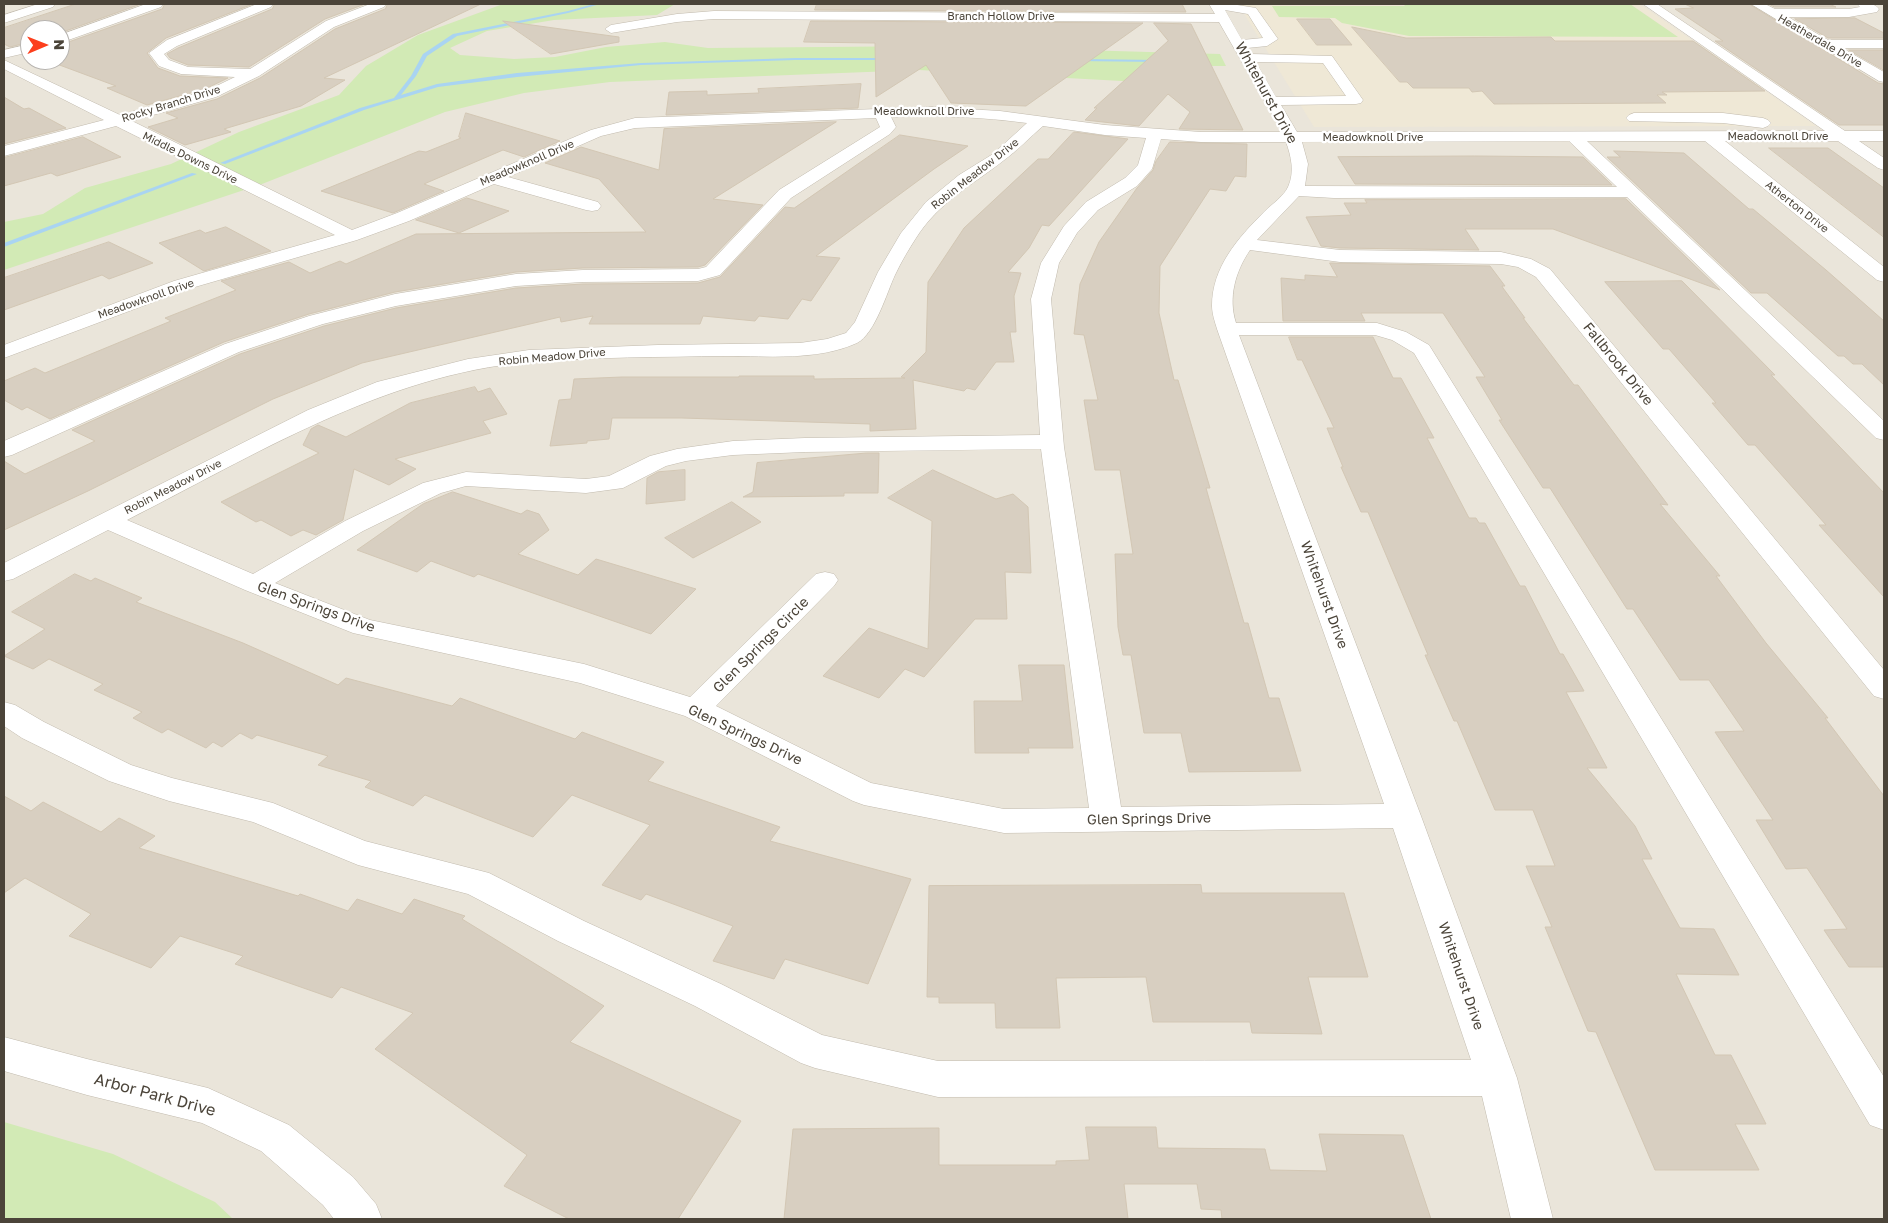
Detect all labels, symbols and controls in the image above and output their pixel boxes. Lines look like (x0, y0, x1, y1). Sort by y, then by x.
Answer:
street label: Branch Hollow Drive (947, 10, 1055, 24)
street label: Heatherdale Drive (1775, 11, 1865, 71)
north arrow (20, 20, 70, 70)
text: N (51, 39, 68, 50)
street label: Whitehurst Drive (1231, 39, 1301, 147)
street label: Rocky Branch Drive (120, 83, 222, 125)
street label: Meadowknoll Drive (874, 105, 974, 119)
street label: Middle Downs Drive (140, 129, 240, 187)
street label: Meadowknoll Drive (1728, 130, 1828, 144)
street label: Meadowknoll Drive (1323, 131, 1423, 145)
street label: Robin Meadow Drive (929, 136, 1021, 212)
street label: Meadowknoll Drive (478, 137, 576, 189)
street label: Atherton Drive (1763, 178, 1831, 236)
street label: Meadowknoll Drive (96, 276, 196, 322)
street label: Fallbrook Drive (1579, 319, 1657, 409)
street label: Robin Meadow Drive (498, 346, 606, 368)
street label: Robin Meadow Drive (122, 457, 224, 517)
street label: Whitehurst Drive (1297, 539, 1351, 651)
street label: Glen Springs Drive (255, 578, 377, 636)
street label: Glen Springs Circle (710, 594, 812, 696)
street label: Glen Springs Drive (685, 701, 805, 769)
street label: Glen Springs Drive (1087, 810, 1211, 828)
street label: Whitehurst Drive (1435, 920, 1487, 1032)
street label: Arbor Park Drive (92, 1070, 218, 1120)

